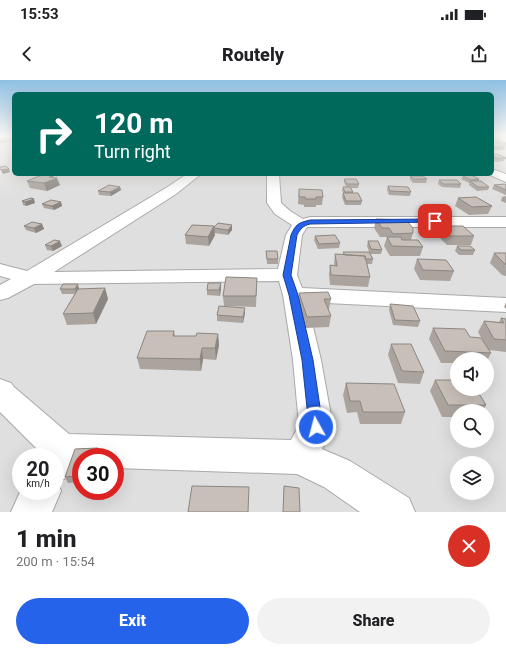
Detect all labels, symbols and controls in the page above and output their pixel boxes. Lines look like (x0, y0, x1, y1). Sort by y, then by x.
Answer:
text: 15:53 (20, 5, 59, 23)
icon: back (16, 43, 38, 65)
icon: share (468, 43, 490, 65)
text: Routely (222, 44, 284, 65)
text: 120 m (94, 107, 173, 140)
icon: right (28, 108, 80, 160)
text: Turn right (94, 141, 171, 162)
pin (418, 204, 452, 238)
icon: arrive (424, 210, 446, 232)
map controls (450, 352, 494, 500)
button: sound (450, 352, 494, 396)
button: search (450, 404, 494, 448)
position arrow (295, 406, 337, 448)
speed limit sign: 30 (72, 448, 124, 500)
button: layers (450, 456, 494, 500)
text: 20 (27, 457, 49, 481)
text: km/h (26, 478, 50, 489)
text: 1 min (16, 525, 77, 553)
button: close (448, 525, 490, 567)
text: 200 m · 15:54 (16, 554, 95, 569)
button: Exit (16, 598, 249, 644)
button: Share (257, 598, 490, 644)

